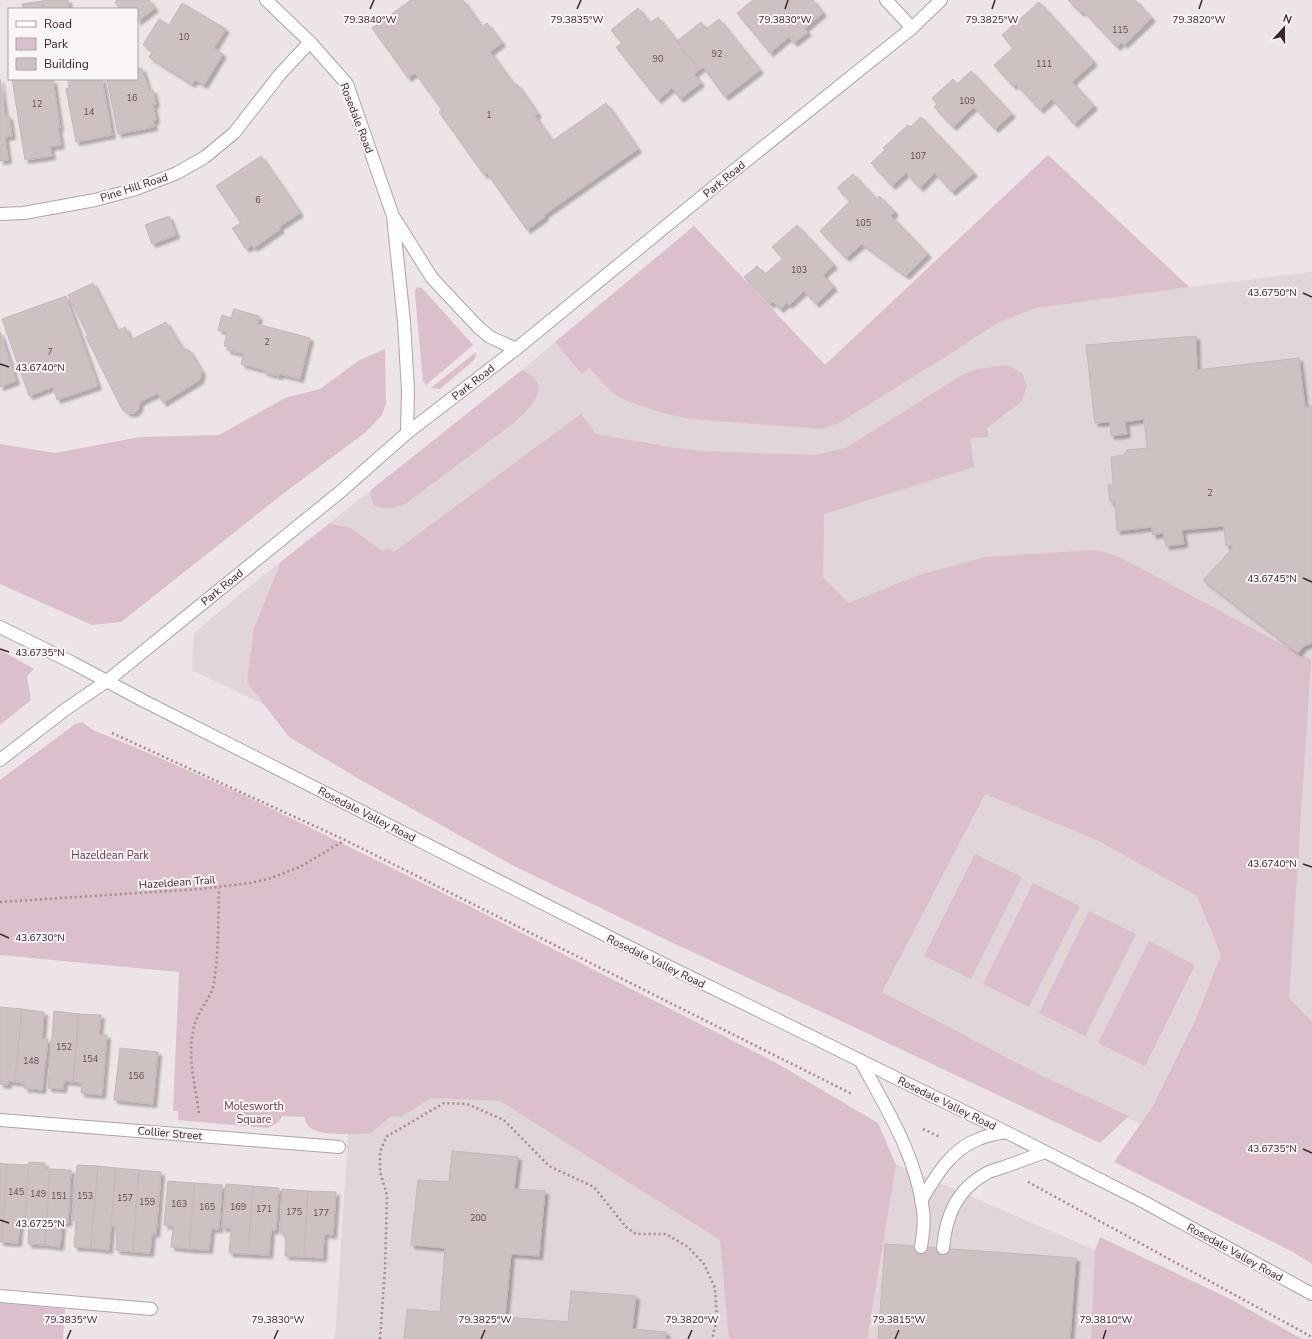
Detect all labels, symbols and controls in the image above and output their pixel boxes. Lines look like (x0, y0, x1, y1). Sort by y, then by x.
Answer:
legend (8, 8, 138, 80)
north arrow (1264, 8, 1304, 48)
text: N (1281, 11, 1294, 28)
text: 79.3840°W (343, 13, 397, 27)
text: 79.3835°W (550, 13, 604, 27)
text: 79.3830°W (758, 13, 812, 27)
text: 79.3825°W (965, 13, 1019, 27)
text: 79.3820°W (1172, 13, 1226, 27)
text: Road (44, 16, 72, 32)
house number: 115 (1112, 24, 1128, 36)
house number: 10 (179, 31, 189, 43)
text: Park (44, 36, 69, 52)
house number: 92 (712, 48, 722, 60)
house number: 90 (653, 53, 663, 65)
text: Building (44, 56, 89, 72)
house number: 111 (1036, 58, 1052, 70)
street label: Rosedale Road (336, 81, 377, 156)
house number: 16 (127, 92, 137, 104)
house number: 109 (959, 95, 975, 107)
house number: 12 (32, 98, 42, 110)
house number: 14 (84, 106, 95, 118)
house number: 1 (486, 109, 492, 121)
house number: 107 (910, 150, 926, 162)
street label: Park Road (700, 158, 749, 201)
street label: Pine Hill Road (98, 169, 170, 205)
house number: 6 (255, 194, 261, 206)
house number: 105 (855, 217, 871, 229)
house number: 103 (791, 264, 807, 276)
text: 43.6750°N (1247, 286, 1297, 300)
house number: 2 (264, 336, 270, 348)
house number: 7 (47, 346, 53, 358)
text: 43.6740°N (15, 361, 65, 375)
street label: Park Road (449, 361, 498, 404)
house number: 2 (1207, 487, 1213, 499)
street label: Park Road (198, 566, 247, 609)
text: 43.6745°N (1247, 572, 1297, 586)
text: 43.6735°N (15, 646, 65, 660)
street label: Rosedale Valley Road (315, 783, 418, 846)
park label: Hazeldean Park (71, 848, 149, 863)
text: 43.6740°N (1247, 857, 1297, 871)
street label: Hazeldean Trail (138, 872, 217, 893)
text: 43.6730°N (15, 931, 65, 945)
street label: Rosedale Valley Road (604, 931, 707, 992)
house number: 152 (56, 1041, 72, 1053)
house number: 154 (82, 1053, 99, 1065)
house number: 148 (23, 1055, 39, 1067)
house number: 156 (128, 1070, 144, 1082)
street label: Rosedale Valley Road (895, 1073, 998, 1134)
park label: Molesworth Square (224, 1099, 284, 1127)
street label: Collier Street (137, 1123, 203, 1144)
text: 43.6735°N (1247, 1142, 1297, 1156)
house number: 145 (8, 1186, 24, 1198)
house number: 149 (30, 1188, 46, 1200)
house number: 151 (51, 1190, 67, 1202)
house number: 153 (77, 1190, 93, 1202)
house number: 157 (117, 1192, 133, 1204)
house number: 159 (139, 1196, 155, 1208)
house number: 163 (171, 1198, 187, 1210)
house number: 165 (199, 1201, 215, 1213)
house number: 169 (230, 1201, 246, 1213)
house number: 171 (256, 1203, 272, 1215)
house number: 175 (286, 1206, 302, 1218)
house number: 177 (313, 1207, 329, 1219)
house number: 200 (470, 1212, 486, 1224)
text: 43.6725°N (15, 1217, 65, 1231)
street label: Rosedale Valley Road (1184, 1220, 1286, 1285)
text: 79.3835°W (44, 1313, 98, 1327)
text: 79.3830°W (251, 1313, 305, 1327)
text: 79.3825°W (458, 1313, 512, 1327)
text: 79.3820°W (665, 1313, 719, 1327)
text: 79.3815°W (872, 1313, 926, 1327)
text: 79.3810°W (1079, 1313, 1133, 1327)

